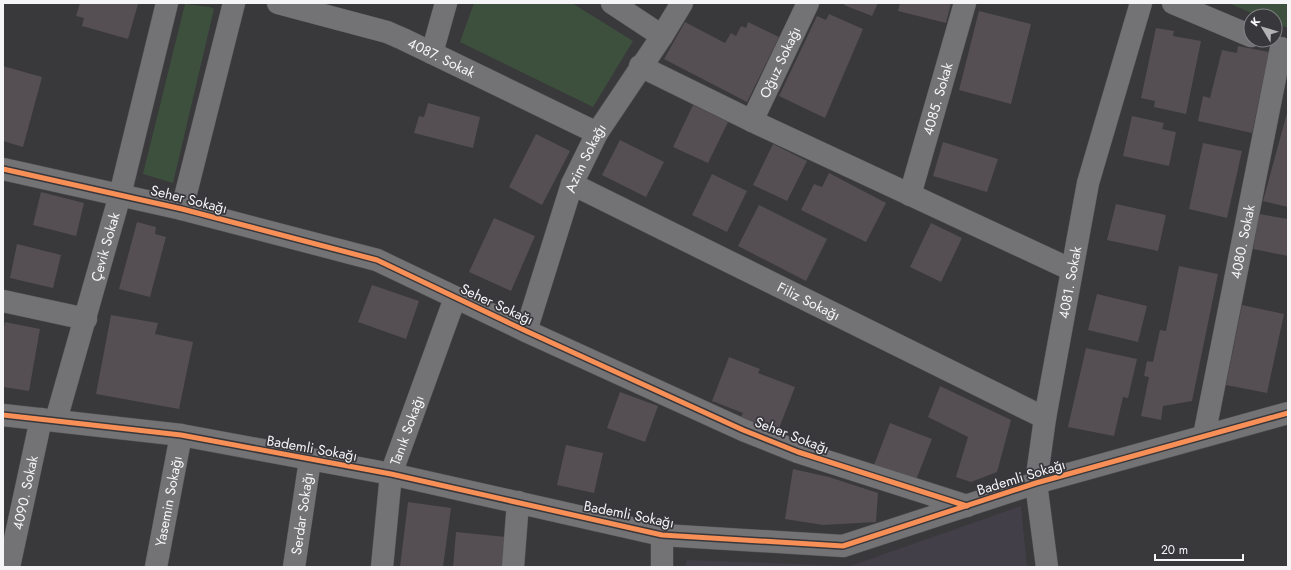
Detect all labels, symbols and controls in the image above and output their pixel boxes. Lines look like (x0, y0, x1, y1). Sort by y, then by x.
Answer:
north arrow (1243, 8, 1283, 48)
text: K (1246, 14, 1264, 30)
street label: Oğuz Sokağı (754, 23, 805, 101)
street label: 4087. Sokak (404, 33, 479, 83)
street label: 4085. Sokak (918, 59, 958, 138)
street label: Azim Sokağı (560, 119, 611, 195)
street label: Seher Sokağı (149, 180, 229, 218)
street label: 4080. Sokak (1225, 202, 1260, 281)
street label: Çevik Sokak (86, 209, 125, 284)
street label: 4081. Sokak (1053, 244, 1086, 320)
street label: Filiz Sokağı (774, 277, 844, 325)
street label: Seher Sokağı (457, 278, 537, 330)
street label: Tanık Sokağı (385, 392, 429, 468)
street label: Seher Sokağı (752, 412, 832, 458)
street label: Bademli Sokağı (265, 430, 359, 466)
street label: 4090. Sokak (7, 453, 43, 532)
street label: Yasemin Sokağı (150, 454, 187, 548)
street label: Bademli Sokağı (974, 454, 1068, 500)
street label: Serdar Sokağı (286, 471, 318, 556)
street label: Bademli Sokağı (582, 495, 676, 533)
scale bar (1155, 536, 1243, 562)
text: 20 m (1161, 541, 1188, 559)

